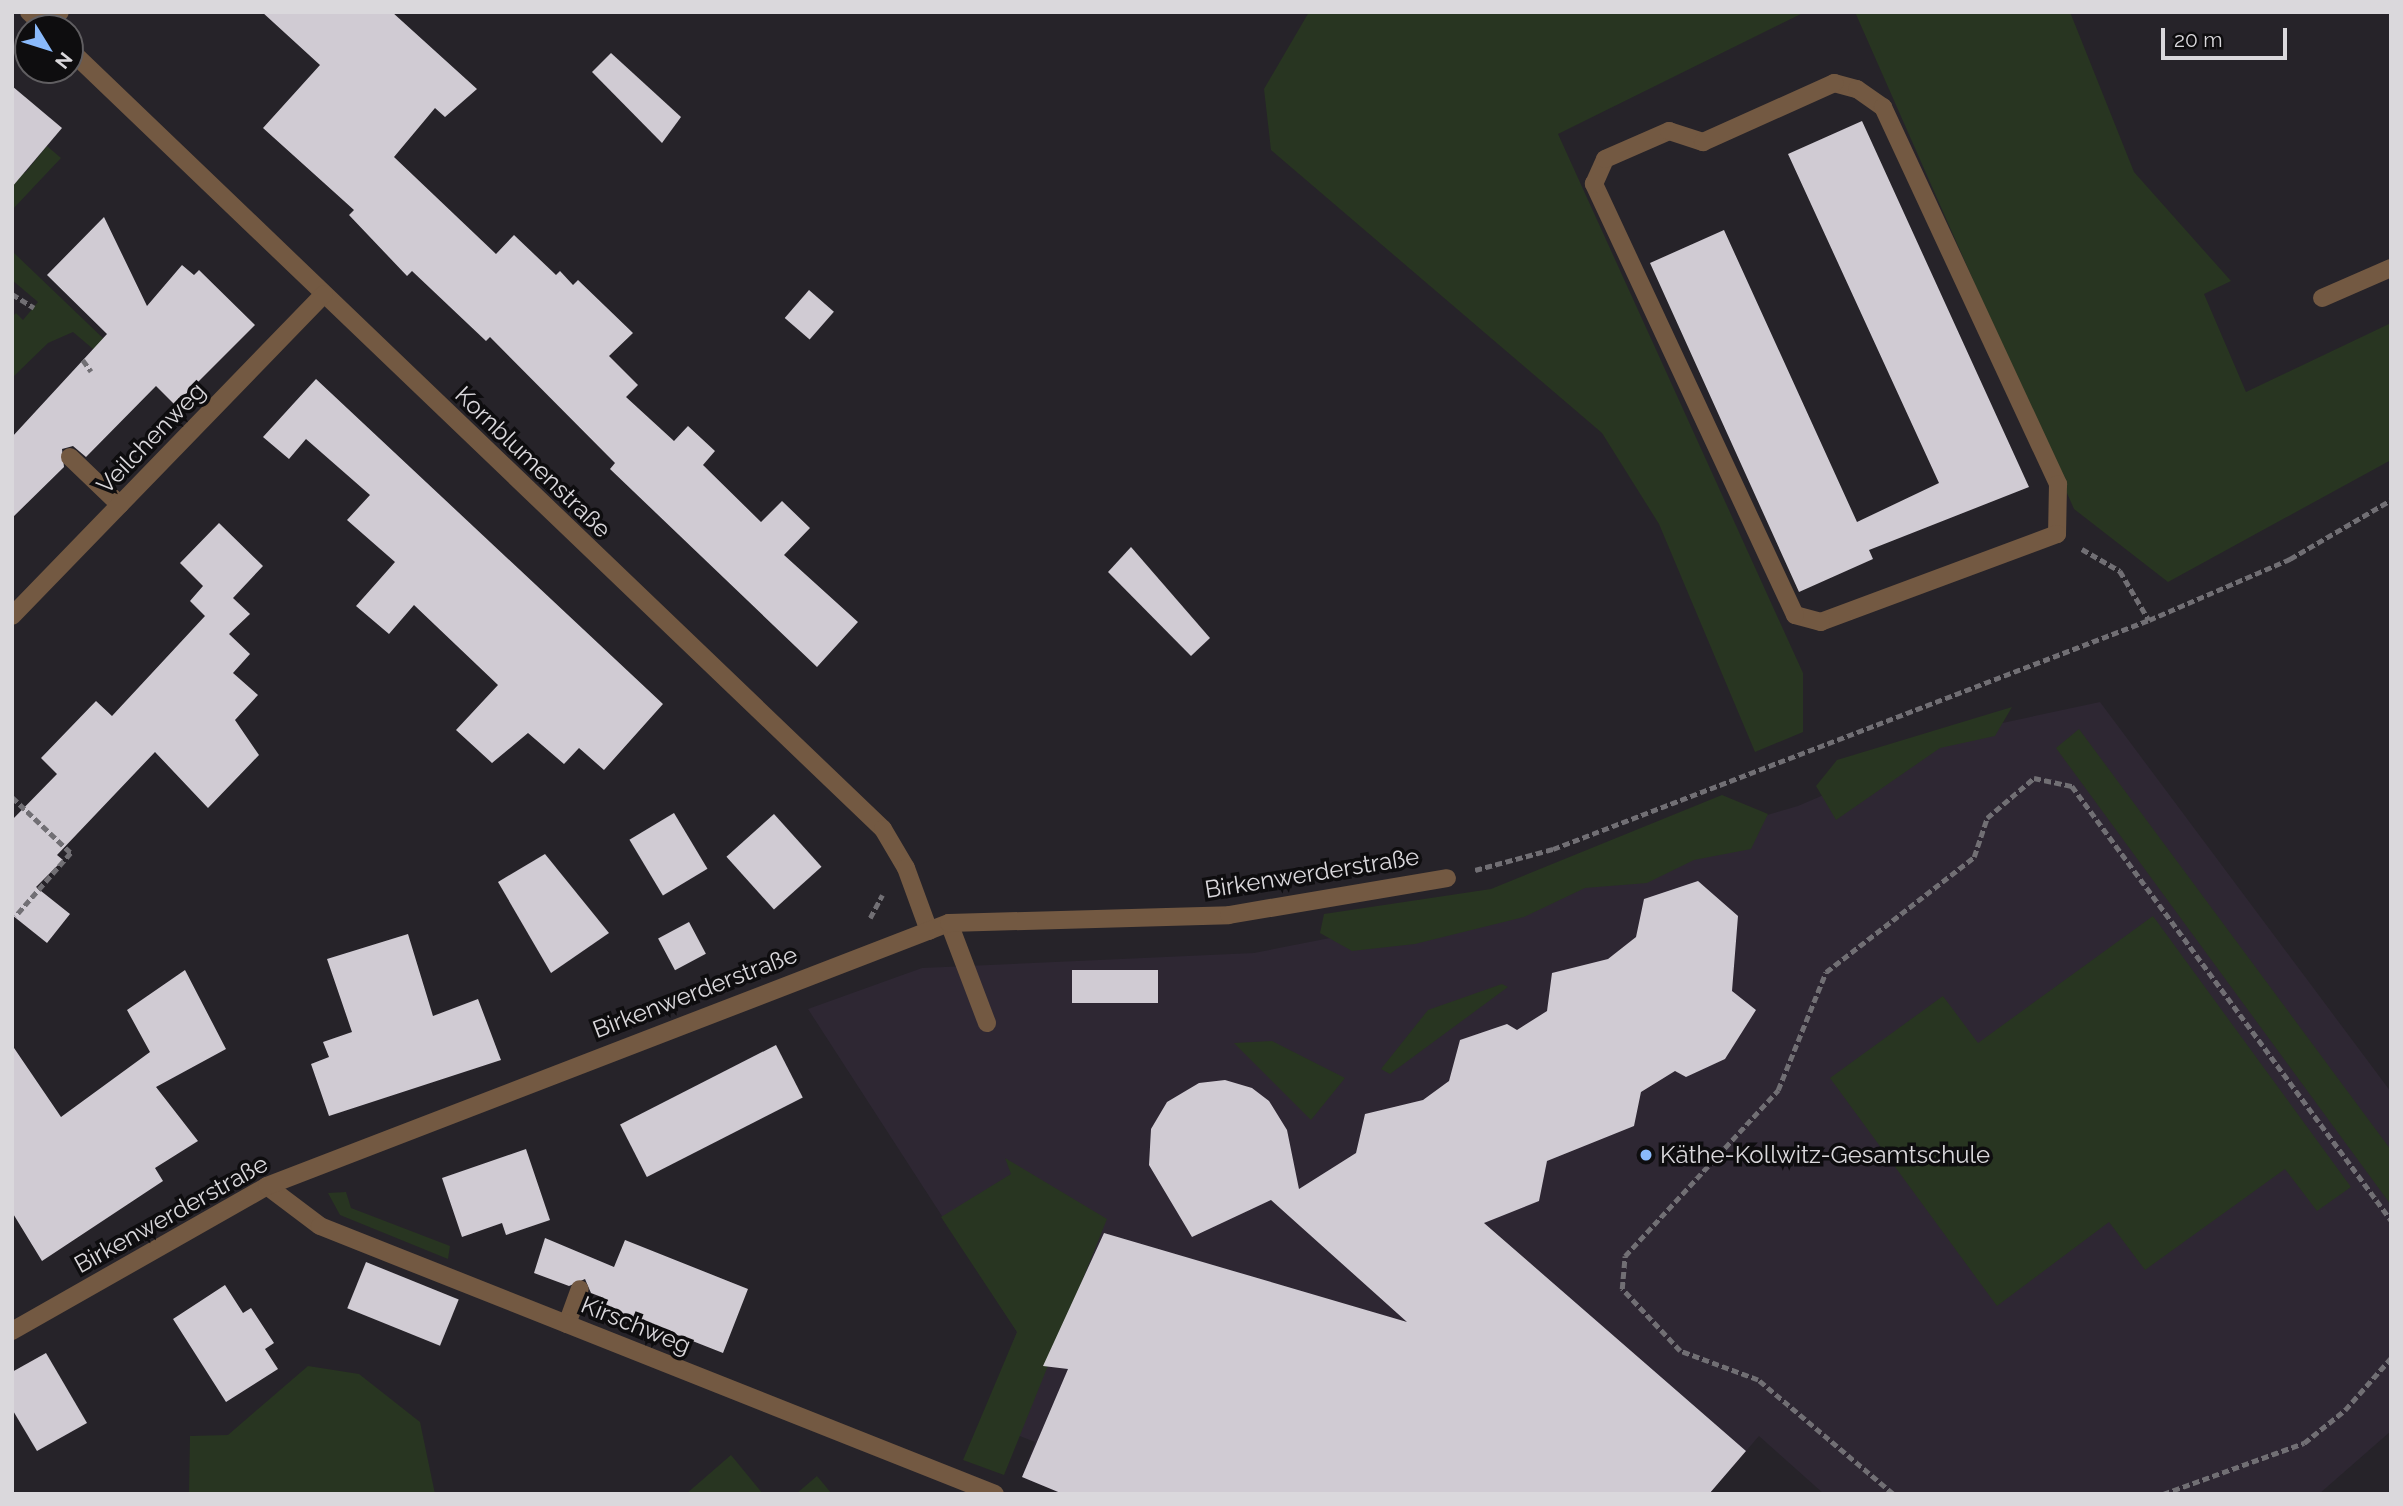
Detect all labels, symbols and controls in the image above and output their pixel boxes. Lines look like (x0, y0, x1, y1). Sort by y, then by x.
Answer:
north arrow (14, 14, 84, 84)
scale bar (2165, 14, 2291, 58)
text: 20 m (2174, 27, 2222, 52)
text: N (51, 48, 77, 73)
street label: Veilchenweg (91, 376, 211, 500)
street label: Kornblumenstraße (449, 380, 617, 544)
street label: Birkenwerderstraße (1203, 842, 1421, 904)
street label: Birkenwerderstraße (589, 940, 801, 1044)
place label: Käthe-Kollwitz-Gesamtschule (1660, 1141, 1990, 1169)
marker: Käthe-Kollwitz-Gesamtschule (1638, 1147, 1654, 1163)
street label: Birkenwerderstraße (69, 1149, 273, 1279)
street label: Kirschweg (577, 1290, 695, 1360)

